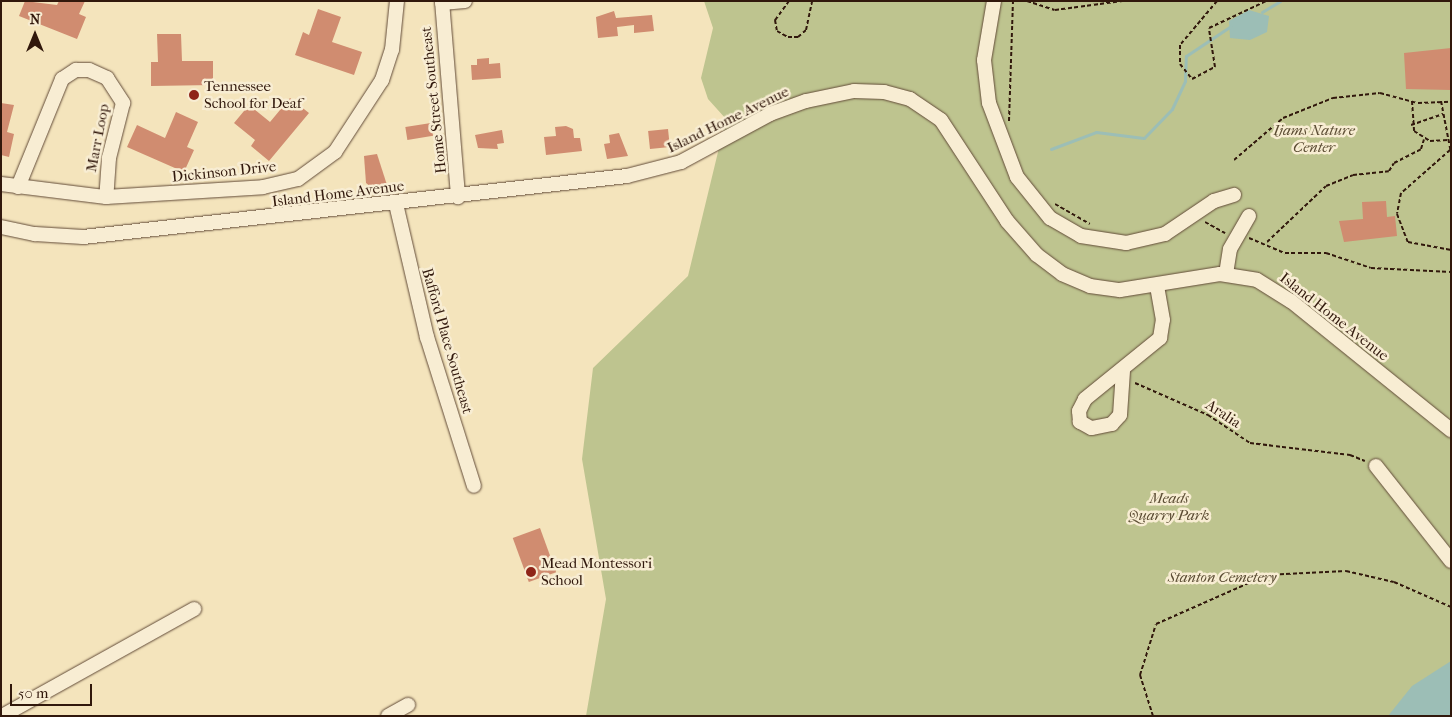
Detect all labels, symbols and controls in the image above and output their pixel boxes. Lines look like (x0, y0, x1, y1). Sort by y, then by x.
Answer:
north arrow (10, 10, 60, 60)
text: N (30, 11, 40, 28)
street label: Home Street Southeast (417, 26, 451, 174)
place label: Tennessee School for Deaf (204, 77, 302, 112)
street label: Island Home Avenue (664, 83, 792, 157)
marker: Tennessee School for Deaf (188, 89, 200, 101)
street label: Marr Loop (83, 102, 113, 174)
park label: Ijams Nature Center (1273, 121, 1355, 156)
street label: Dickinson Drive (171, 158, 277, 186)
street label: Island Home Avenue (271, 177, 405, 211)
street label: Bafford Place Southeast (418, 266, 476, 416)
street label: Island Home Avenue (1276, 269, 1392, 365)
street label: Aralia (1202, 396, 1244, 432)
park label: Meads Quarry Park (1129, 489, 1209, 524)
place label: Mead Montessori School (541, 554, 652, 589)
marker: Mead Montessori School (525, 566, 537, 578)
park label: Stanton Cemetery (1168, 569, 1276, 587)
scale bar (12, 674, 95, 706)
text: 50 m (18, 684, 48, 702)

